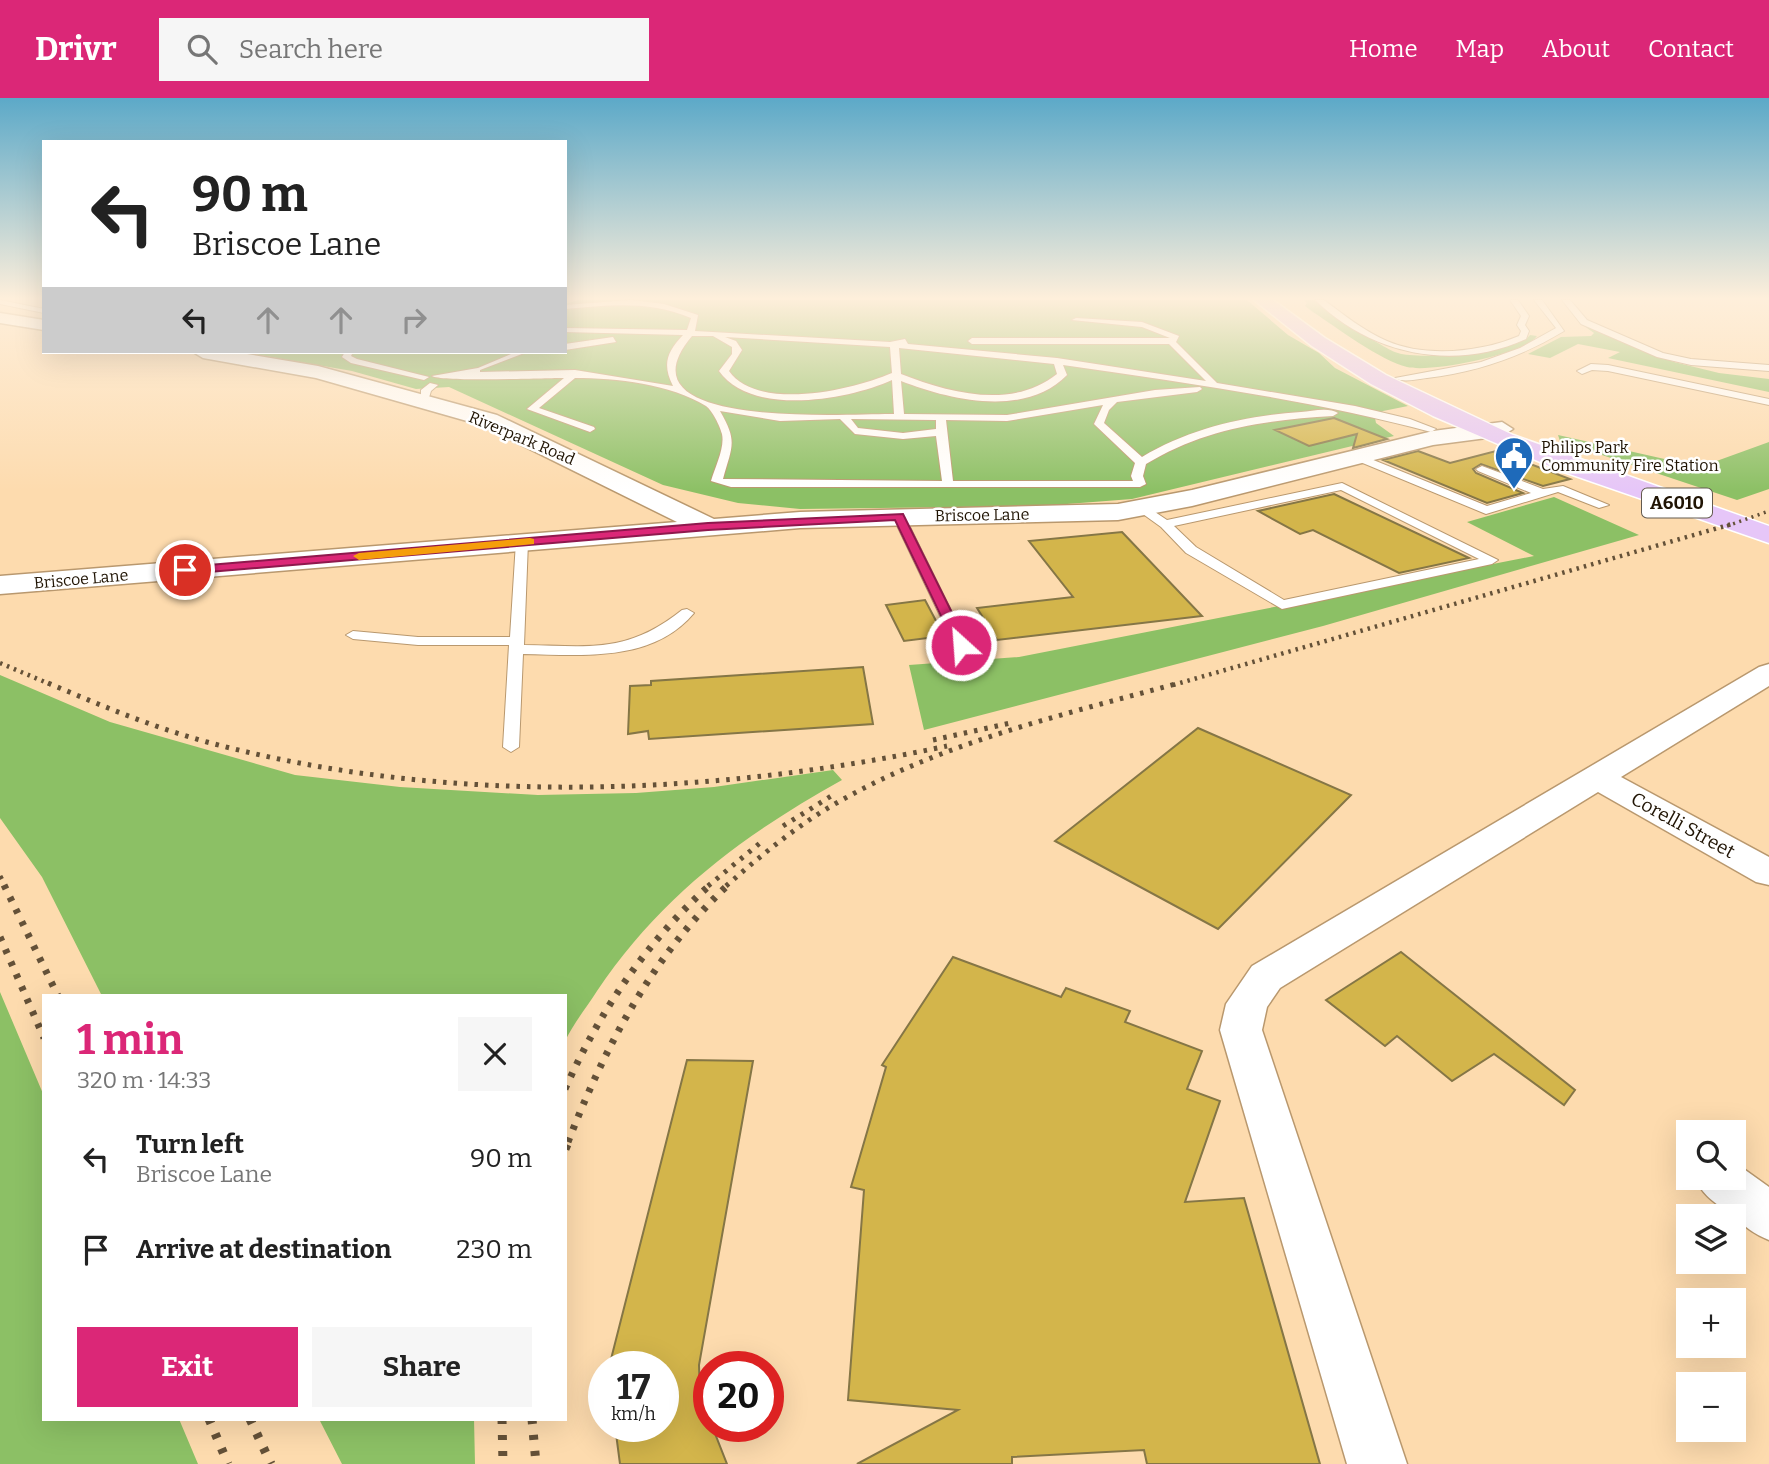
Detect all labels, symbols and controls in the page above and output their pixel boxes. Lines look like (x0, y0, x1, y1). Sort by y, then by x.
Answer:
search box (159, 18, 649, 81)
text: Drivr (35, 29, 117, 69)
icon: search (183, 30, 221, 68)
text: Search here (239, 34, 383, 65)
text: Home (1349, 35, 1418, 63)
text: Map (1456, 35, 1504, 63)
text: About (1542, 35, 1610, 63)
text: Contact (1648, 35, 1734, 63)
text: 90 m (192, 165, 308, 224)
icon: left (77, 168, 168, 259)
text: Briscoe Lane (192, 225, 381, 263)
icon: left (176, 301, 214, 339)
icon: ahead (249, 301, 287, 339)
icon: ahead (322, 301, 360, 339)
icon: right (395, 301, 433, 339)
street label: Riverpark Road (466, 407, 578, 469)
public building icon: Philips Park Community Fire Station (1493, 435, 1535, 490)
place label: Philips Park Community Fire Station (1541, 438, 1719, 475)
road number: A6010 (1642, 488, 1712, 517)
street label: Briscoe Lane (935, 505, 1029, 525)
pin (155, 540, 215, 600)
icon: arrive (166, 551, 204, 589)
street label: Briscoe Lane (33, 565, 129, 593)
position arrow (924, 608, 998, 682)
street label: Corelli Street (1627, 787, 1739, 863)
text: 1 min (77, 1015, 183, 1065)
button: close (458, 1017, 532, 1091)
text: 320 m · 14:33 (77, 1066, 211, 1094)
map controls (1676, 1120, 1746, 1442)
button: search (1676, 1120, 1746, 1190)
text: Turn left (136, 1129, 244, 1160)
icon: left (77, 1140, 115, 1178)
text: 90 m (470, 1143, 532, 1174)
text: Briscoe Lane (136, 1160, 272, 1188)
button: layers (1676, 1204, 1746, 1274)
icon: arrive (77, 1231, 115, 1269)
text: Arrive at destination (136, 1234, 391, 1265)
text: 230 m (456, 1234, 532, 1265)
button: + (1676, 1288, 1746, 1358)
button: Exit (77, 1327, 298, 1407)
button: Share (312, 1327, 532, 1407)
speed limit sign: 20 (693, 1351, 784, 1442)
text: 17 (617, 1366, 650, 1408)
button: − (1676, 1372, 1746, 1442)
text: km/h (611, 1403, 656, 1425)

